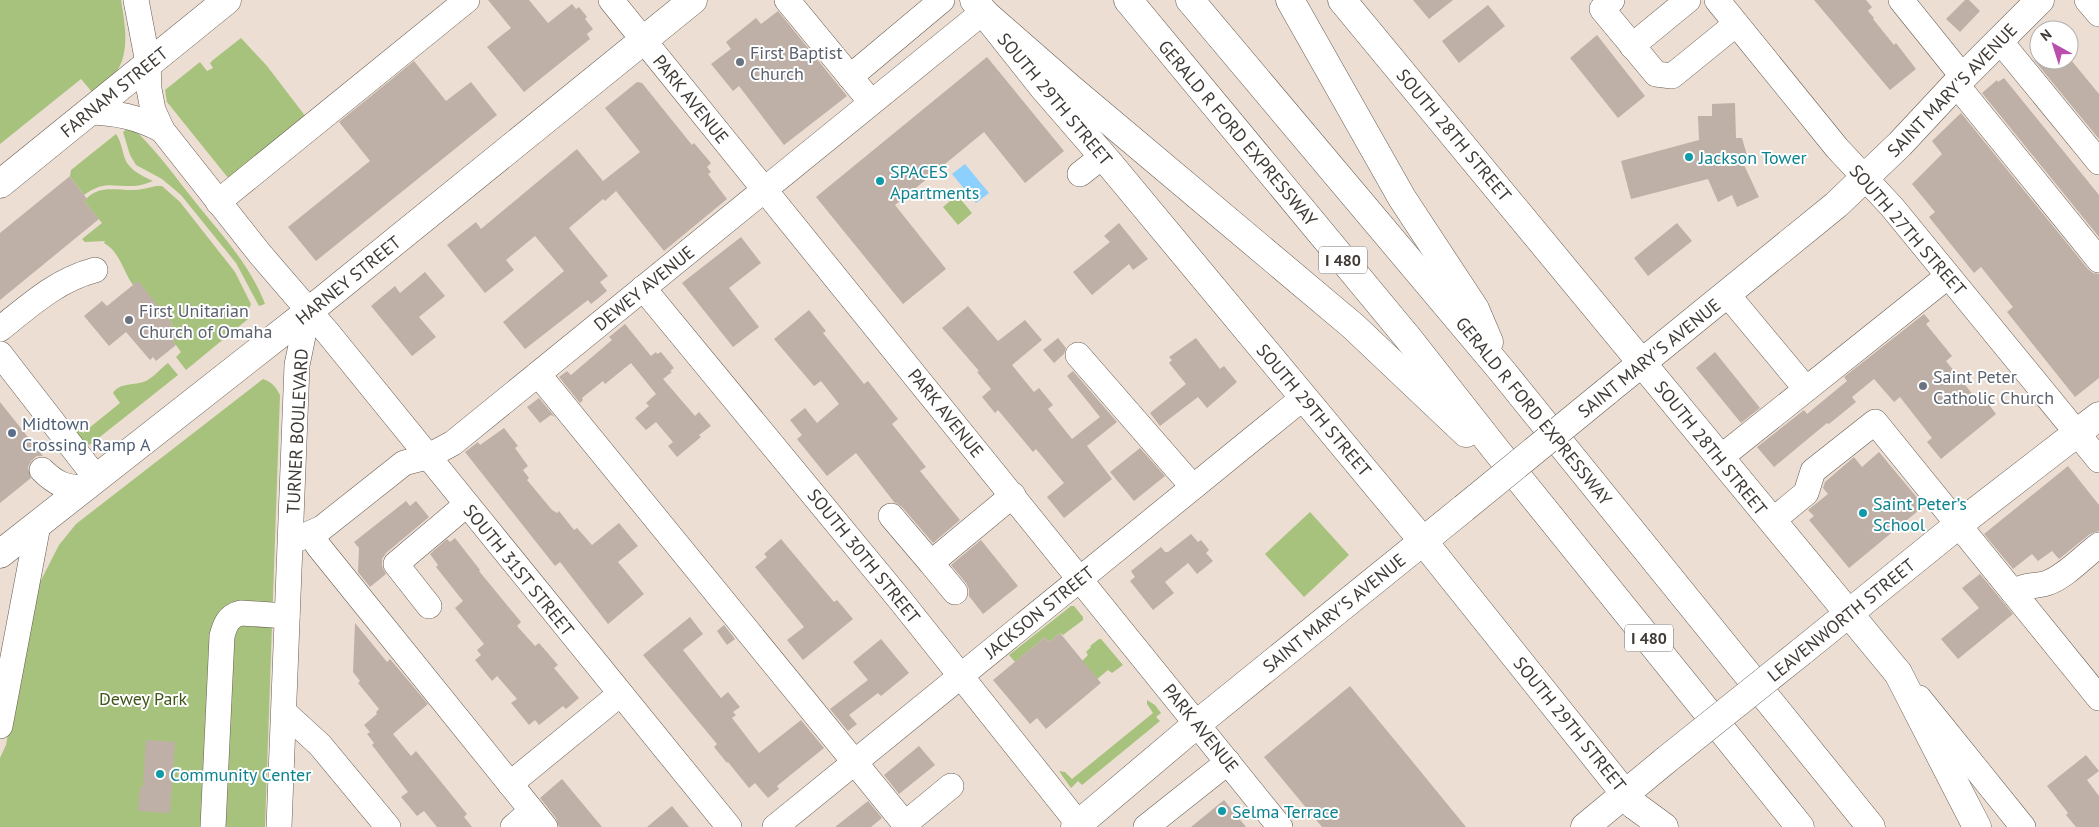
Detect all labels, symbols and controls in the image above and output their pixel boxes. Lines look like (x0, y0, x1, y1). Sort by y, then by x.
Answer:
street label: SAINT MARY'S AVENUE (1882, 18, 2022, 162)
north arrow (2029, 20, 2079, 70)
text: N (2037, 25, 2055, 45)
street label: SOUTH 29TH STREET (993, 28, 1117, 170)
street label: GERALD R FORD EXPRESSWAY (1153, 35, 1323, 231)
place label: First Baptist Church (750, 41, 843, 85)
street label: FARNAM STREET (56, 42, 172, 142)
street label: PARK AVENUE (648, 50, 734, 148)
marker: First Baptist Church (734, 56, 746, 68)
street label: SOUTH 28TH STREET (1392, 64, 1516, 206)
place label: Jackson Tower (1698, 146, 1807, 169)
marker: Jackson Tower (1683, 151, 1695, 163)
place label: SPACES Apartments (890, 160, 979, 204)
street label: SOUTH 27TH STREET (1845, 160, 1971, 300)
marker: SPACES Apartments (874, 175, 886, 187)
street label: HARNEY STREET (291, 230, 405, 330)
street label: DEWEY AVENUE (589, 240, 699, 336)
road number: I 480 (1319, 246, 1367, 274)
street label: SAINT MARY'S AVENUE (1573, 293, 1725, 423)
place label: First Unitarian Church of Omaha (139, 299, 272, 343)
street label: GERALD R FORD EXPRESSWAY (1451, 312, 1617, 510)
marker: First Unitarian Church of Omaha (123, 314, 135, 326)
street label: SOUTH 29TH STREET (1252, 339, 1376, 481)
street label: TURNER BOULEVARD (281, 348, 313, 514)
street label: PARK AVENUE (903, 364, 989, 462)
place label: Saint Peter Catholic Church (1933, 365, 2054, 409)
street label: SOUTH 28TH STREET (1650, 376, 1772, 520)
marker: Saint Peter Catholic Church (1917, 380, 1929, 392)
place label: Midtown Crossing Ramp A (22, 412, 151, 456)
marker: Midtown Crossing Ramp A (6, 427, 18, 439)
street label: SOUTH 30TH STREET (803, 484, 925, 628)
place label: Saint Peter’s School (1873, 492, 1967, 536)
street label: SOUTH 31ST STREET (459, 499, 579, 641)
marker: Saint Peter’s School (1857, 507, 1869, 519)
street label: SAINT MARY'S AVENUE (1258, 548, 1410, 678)
street label: LEAVENWORTH STREET (1762, 553, 1920, 687)
street label: JACKSON STREET (979, 561, 1099, 664)
road number: I 480 (1625, 624, 1673, 651)
street label: SOUTH 29TH STREET (1509, 652, 1631, 796)
street label: PARK AVENUE (1158, 679, 1244, 777)
park label: Dewey Park (99, 687, 187, 710)
place label: Community Center (170, 763, 311, 786)
marker: Community Center (154, 768, 166, 780)
place label: Selma Terrace (1232, 800, 1339, 823)
marker: Selma Terrace (1216, 805, 1228, 817)

